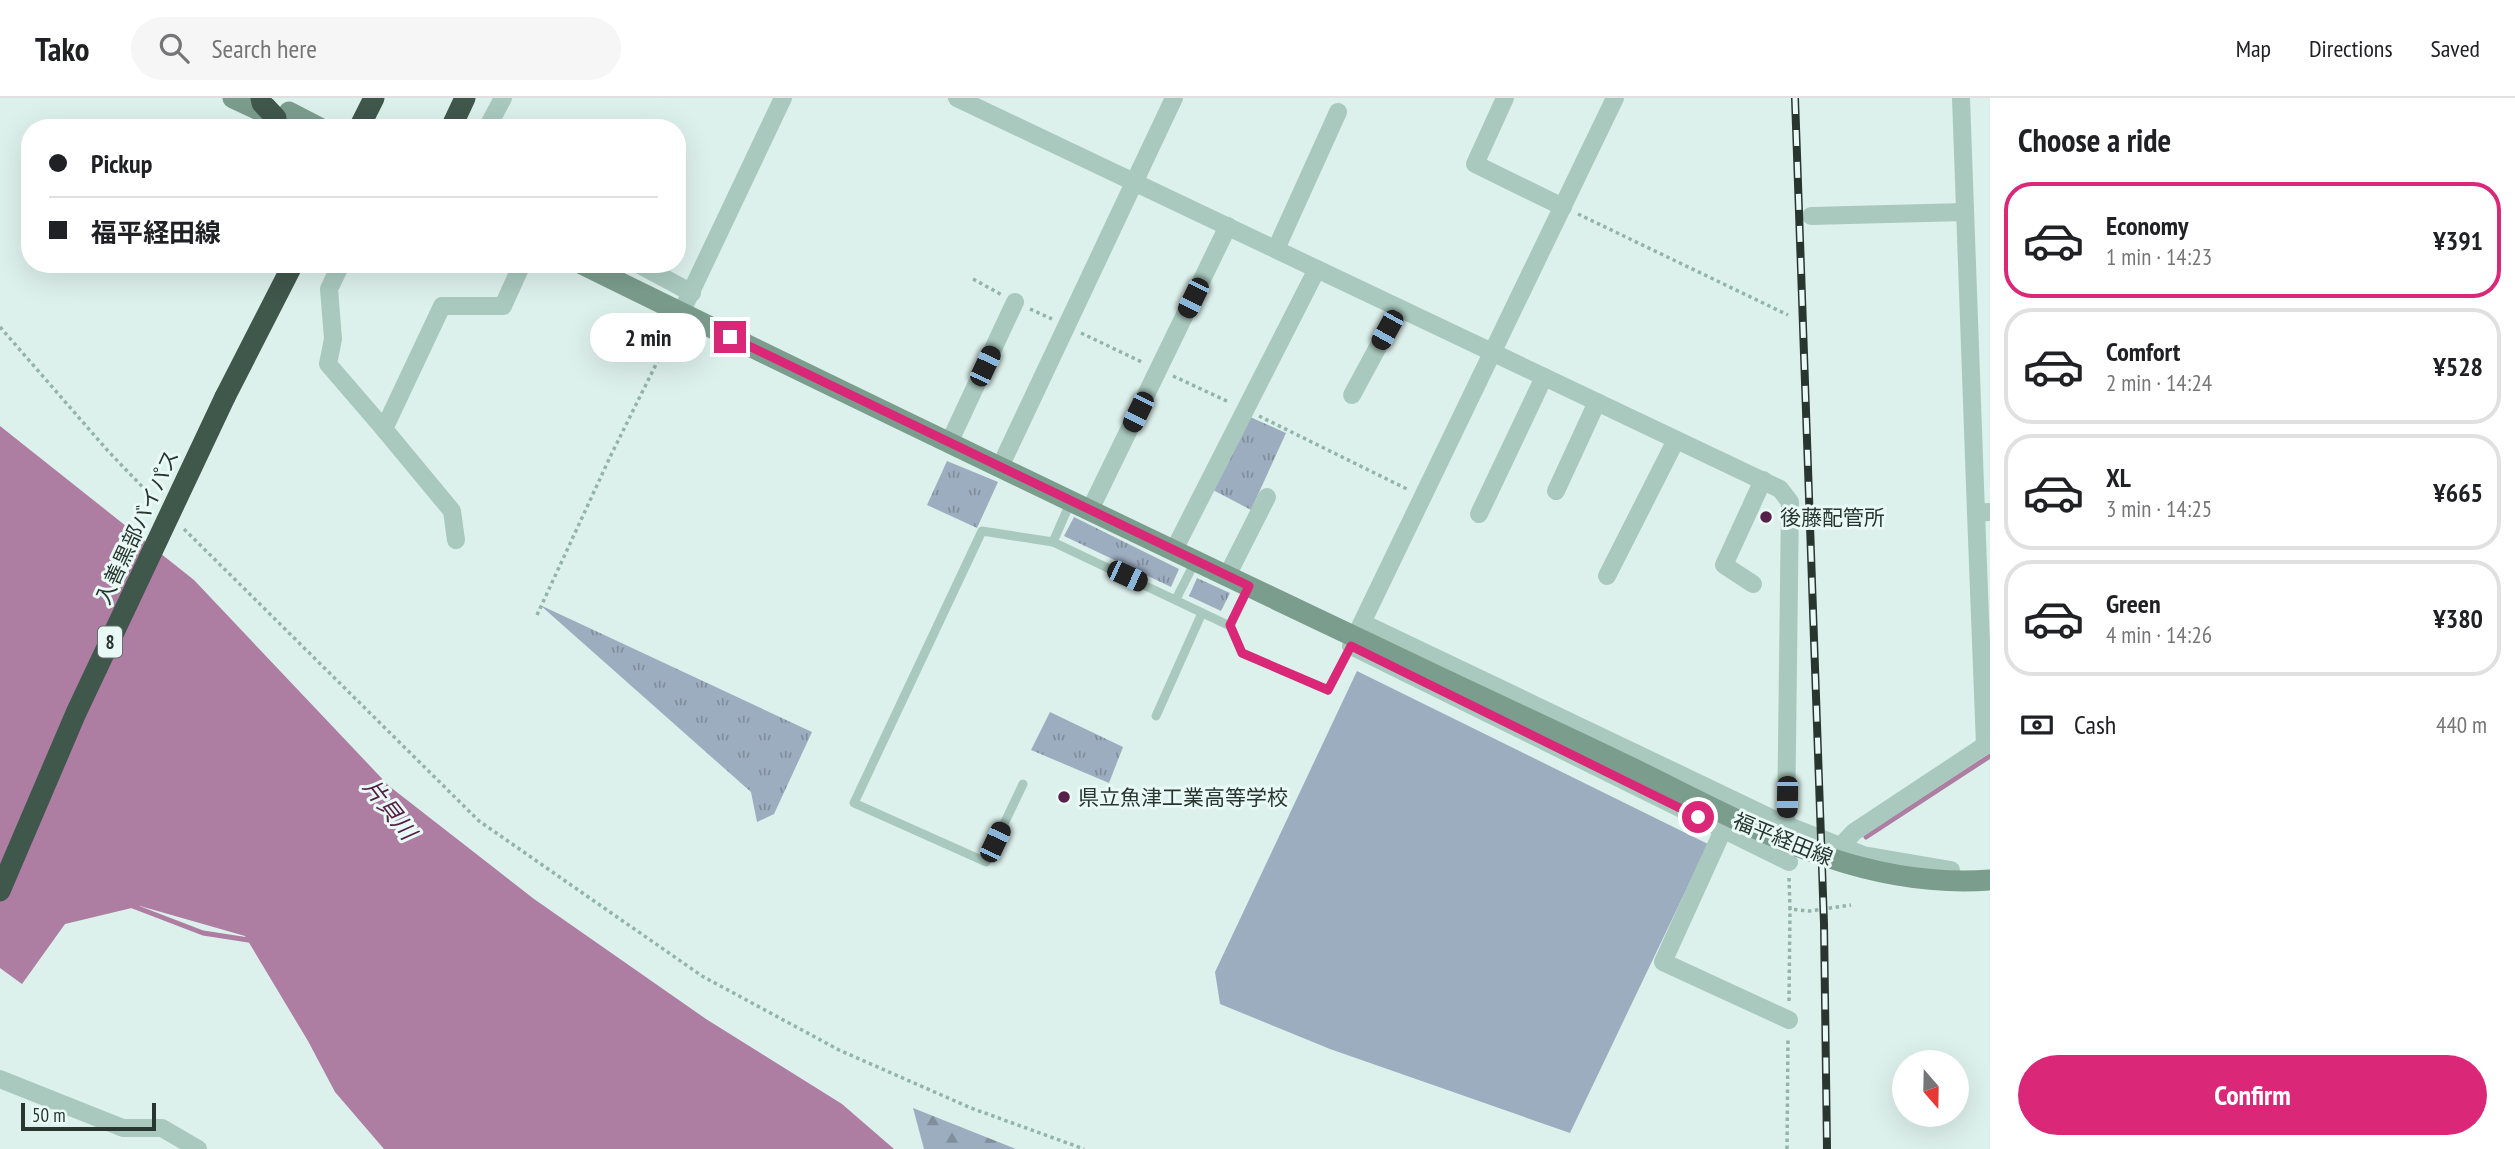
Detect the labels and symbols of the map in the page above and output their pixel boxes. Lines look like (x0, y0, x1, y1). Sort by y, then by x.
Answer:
car (1175, 275, 1212, 321)
car (1368, 307, 1407, 353)
callout: 2 min (590, 313, 706, 362)
route end (714, 321, 746, 353)
car (967, 343, 1004, 389)
car (1120, 389, 1157, 435)
street label: 入善黒部バイパス (89, 445, 185, 609)
place label: 後藤配管所 (1780, 504, 1885, 531)
marker: 後藤配管所 (1758, 509, 1774, 525)
car (1104, 558, 1151, 594)
road number: 8 (98, 626, 122, 657)
water label: 片貝川 (357, 773, 425, 847)
car (1777, 776, 1798, 818)
place label: 県立魚津工業高等学校 (1078, 784, 1288, 811)
marker: 県立魚津工業高等学校 (1056, 789, 1072, 805)
route start (1682, 801, 1714, 833)
street label: 福平経田線 (1729, 807, 1837, 871)
car (977, 819, 1014, 865)
north arrow (1892, 1050, 1969, 1127)
scale bar (21, 1100, 156, 1132)

